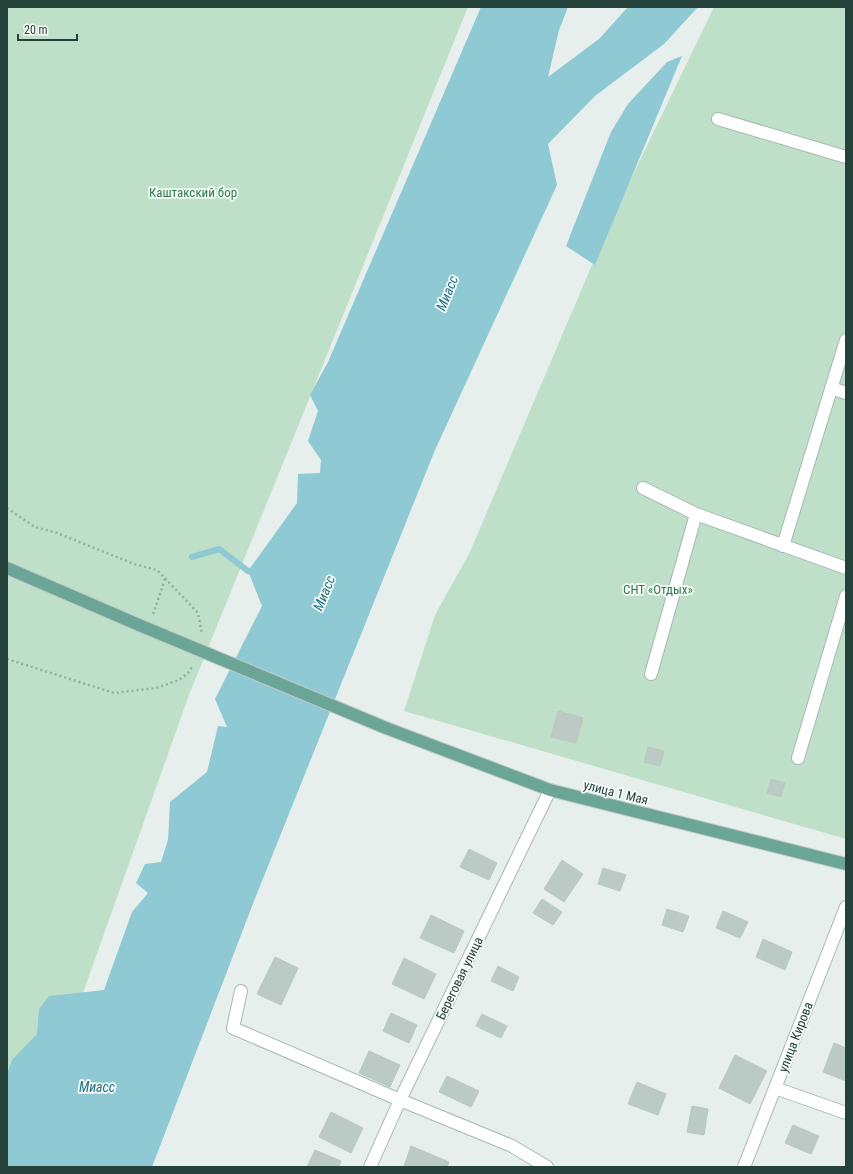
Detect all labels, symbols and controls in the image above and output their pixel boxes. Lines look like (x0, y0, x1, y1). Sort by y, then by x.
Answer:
scale bar (18, 16, 77, 42)
text: 20 m (24, 23, 48, 37)
park label: Каштакский бор (149, 185, 237, 200)
water label: Миасс (433, 273, 461, 313)
water label: Миасс (310, 573, 338, 613)
park label: СНТ «Отдых» (623, 582, 693, 597)
street label: улица 1 Мая (582, 777, 650, 808)
street label: Береговая улица (433, 934, 486, 1022)
street label: улица Кирова (775, 1000, 816, 1074)
water label: Миасс (79, 1079, 115, 1095)

